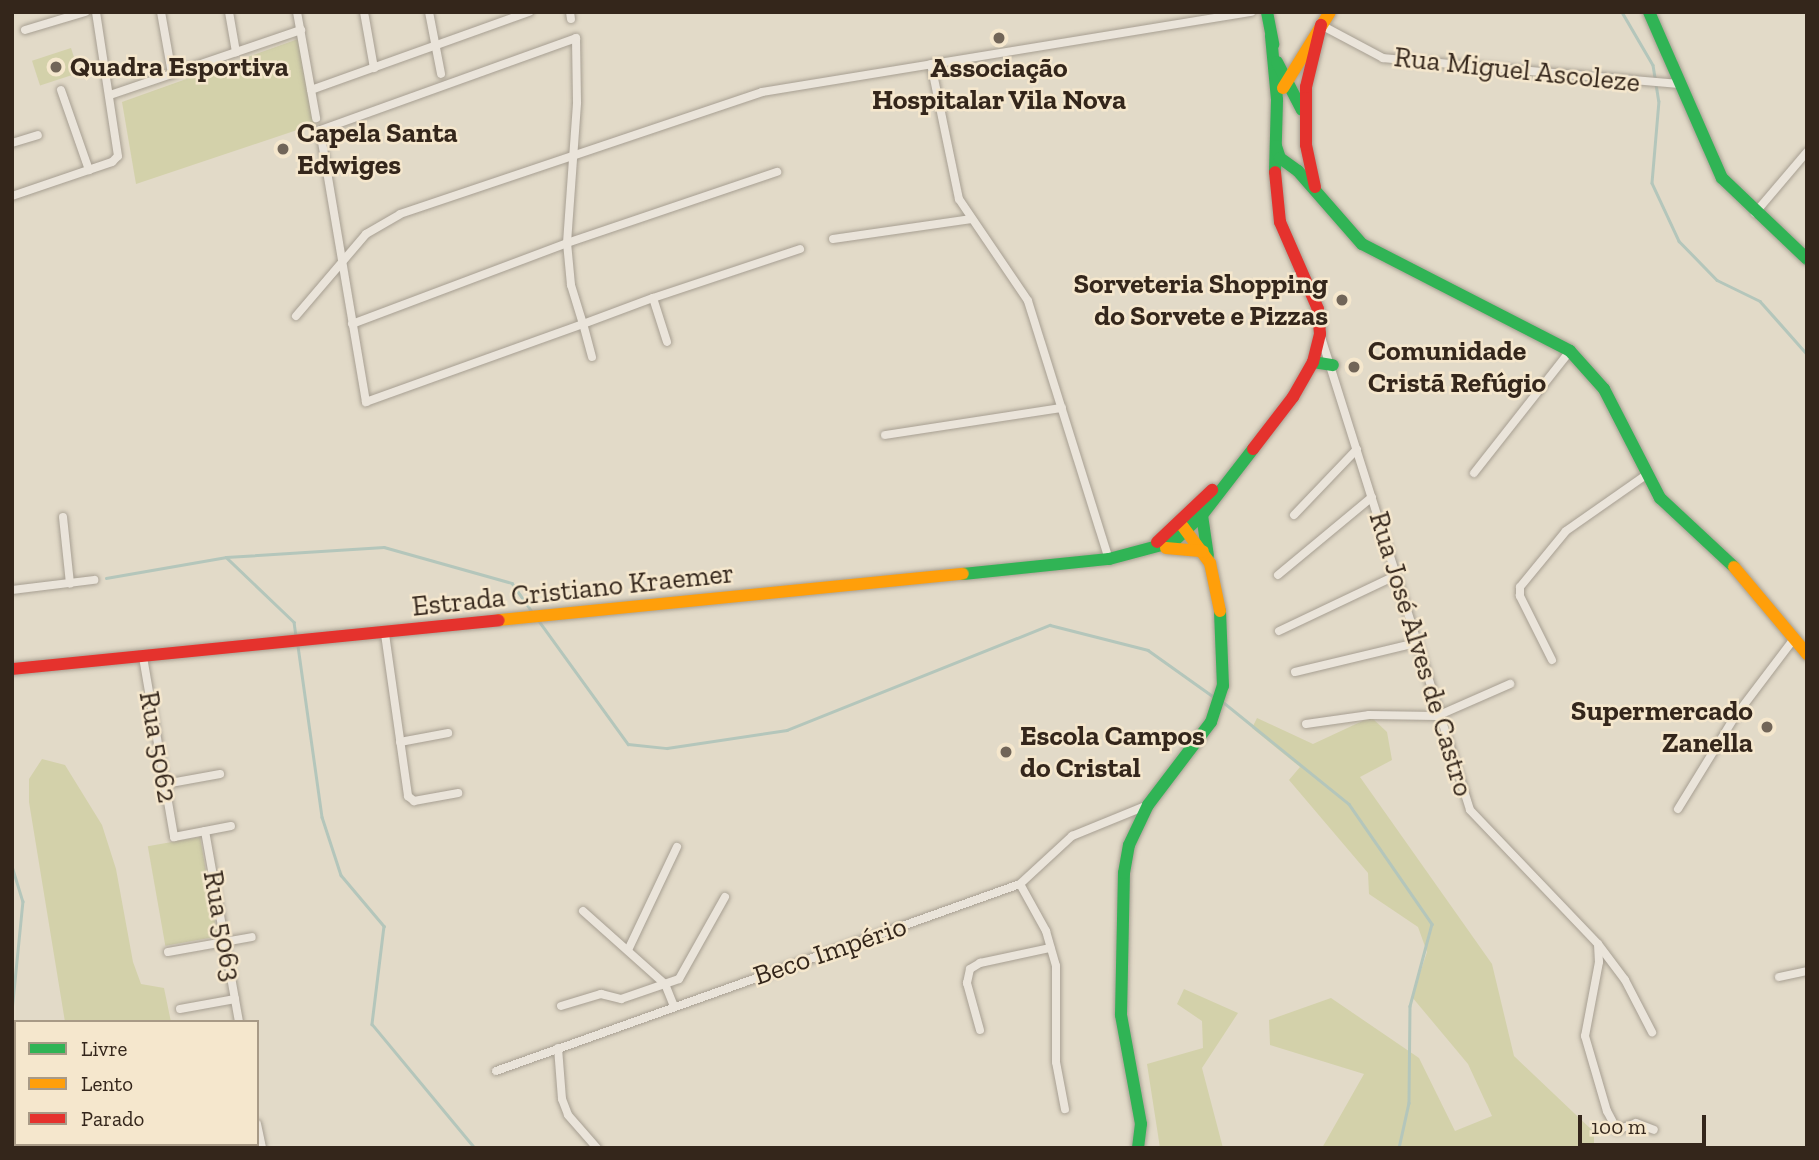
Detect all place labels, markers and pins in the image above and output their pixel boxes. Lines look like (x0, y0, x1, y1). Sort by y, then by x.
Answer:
marker: Associação Hospitalar Vila Nova (989, 28, 1009, 48)
place label: Quadra Esportiva (70, 50, 289, 84)
place label: Associação Hospitalar Vila Nova (871, 51, 1127, 117)
marker: Quadra Esportiva (48, 59, 64, 75)
place label: Capela Santa Edwiges (297, 116, 458, 182)
marker: Capela Santa Edwiges (275, 141, 291, 157)
place label: Sorveteria Shopping do Sorvete e Pizzas (1073, 267, 1328, 333)
marker: Sorveteria Shopping do Sorvete e Pizzas (1334, 292, 1350, 308)
place label: Comunidade Cristã Refúgio (1368, 334, 1546, 400)
marker: Comunidade Cristã Refúgio (1346, 359, 1362, 375)
place label: Supermercado Zanella (1571, 694, 1753, 760)
place label: Escola Campos do Cristal (1020, 719, 1205, 785)
marker: Supermercado Zanella (1759, 719, 1775, 735)
marker: Escola Campos do Cristal (998, 744, 1014, 760)

